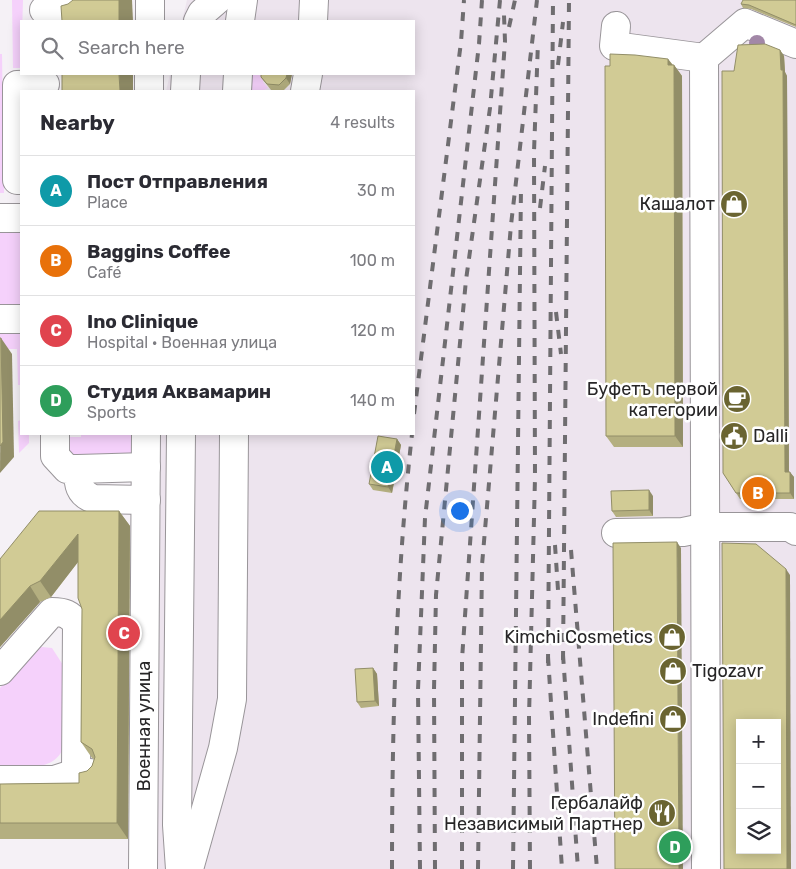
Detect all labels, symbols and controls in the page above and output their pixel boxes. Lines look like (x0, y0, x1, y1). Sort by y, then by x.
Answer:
search box (20, 20, 415, 75)
icon: search (38, 34, 66, 62)
text: Search here (78, 36, 185, 59)
text: Nearby (40, 110, 115, 135)
text: 4 results (330, 113, 395, 132)
text: Пост Отправления (87, 170, 268, 193)
text: A (50, 181, 62, 200)
text: 30 m (357, 181, 395, 200)
shop icon: Кашалот (719, 189, 749, 219)
text: Place (87, 193, 128, 212)
place label: Кашалот (639, 193, 715, 215)
text: Baggins Coffee (87, 240, 231, 263)
text: B (50, 251, 62, 270)
text: 100 m (350, 251, 395, 270)
text: Café (87, 263, 121, 282)
text: Ino Clinique (87, 310, 198, 333)
text: C (50, 321, 62, 340)
text: 120 m (350, 321, 395, 340)
text: Hospital · Военная улица (87, 333, 277, 352)
place label: Буфетъ первой категории (587, 378, 718, 421)
text: Студия Аквамарин (87, 380, 271, 403)
cafe icon: Буфетъ первой категории (722, 384, 752, 414)
text: D (50, 391, 62, 410)
text: 140 m (350, 391, 395, 410)
text: Sports (87, 403, 136, 422)
public building icon: Dalli (719, 421, 749, 451)
place label: Dalli (753, 425, 788, 447)
pin: A (371, 448, 403, 486)
pin: B (742, 474, 774, 512)
your location (447, 498, 473, 524)
pin: C (108, 614, 140, 652)
shop icon: Kimchi Cosmetics (657, 622, 687, 652)
place label: Kimchi Cosmetics (504, 626, 653, 648)
shop icon: Tigozavr (658, 656, 688, 686)
place label: Tigozavr (692, 660, 764, 682)
street label: Военная улица (133, 661, 155, 791)
shop icon: Indefini (658, 704, 688, 734)
place label: Indefini (592, 708, 654, 730)
map controls (736, 719, 781, 854)
button: + (736, 719, 781, 764)
button: − (736, 764, 781, 809)
place label: Гербалайф Независимый Партнер (444, 792, 643, 835)
restaurant icon: Гербалайф Независимый Партнер (647, 798, 677, 828)
button: layers (736, 809, 781, 854)
pin: D (659, 828, 691, 866)

